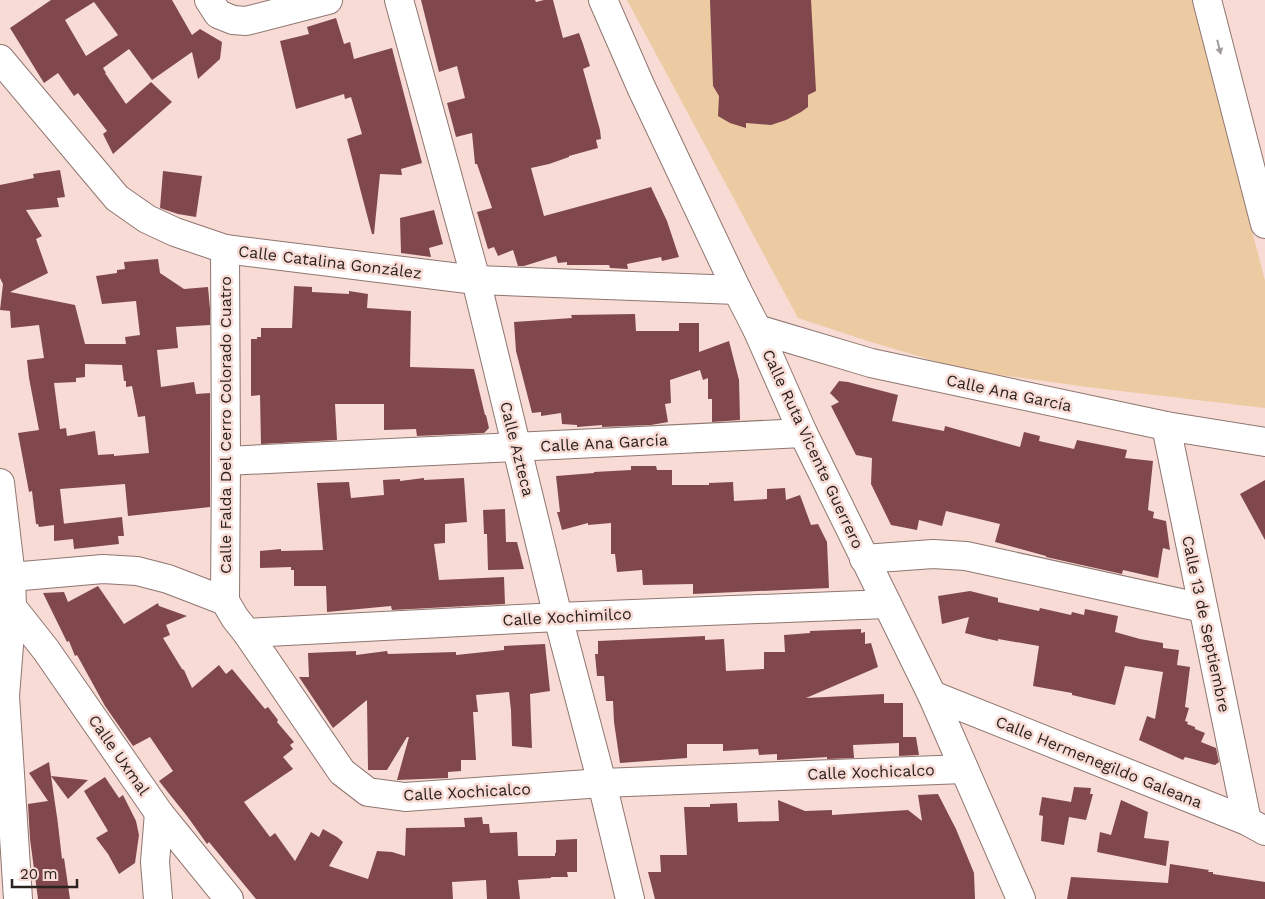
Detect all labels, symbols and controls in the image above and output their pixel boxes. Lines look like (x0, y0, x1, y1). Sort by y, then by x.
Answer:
one-way arrow (1216, 40, 1224, 55)
street label: Calle Catalina González (237, 241, 423, 283)
street label: Calle Falda Del Cerro Colorado Cuatro (216, 276, 235, 574)
street label: Calle Ruta Vicente Guerrero (758, 346, 868, 552)
street label: Calle Ana García (945, 370, 1073, 416)
street label: Calle Azteca (496, 400, 538, 498)
street label: Calle Ana García (540, 430, 668, 456)
street label: Calle 13 de Septiembre (1178, 534, 1234, 714)
street label: Calle Xochimilco (502, 604, 632, 630)
street label: Calle Uxmal (84, 711, 154, 799)
street label: Calle Hermenegildo Galeana (993, 712, 1205, 812)
street label: Calle Xochicalco (807, 760, 935, 784)
street label: Calle Xochicalco (403, 779, 531, 805)
scale bar (12, 856, 78, 888)
text: 20 m (20, 865, 58, 883)

